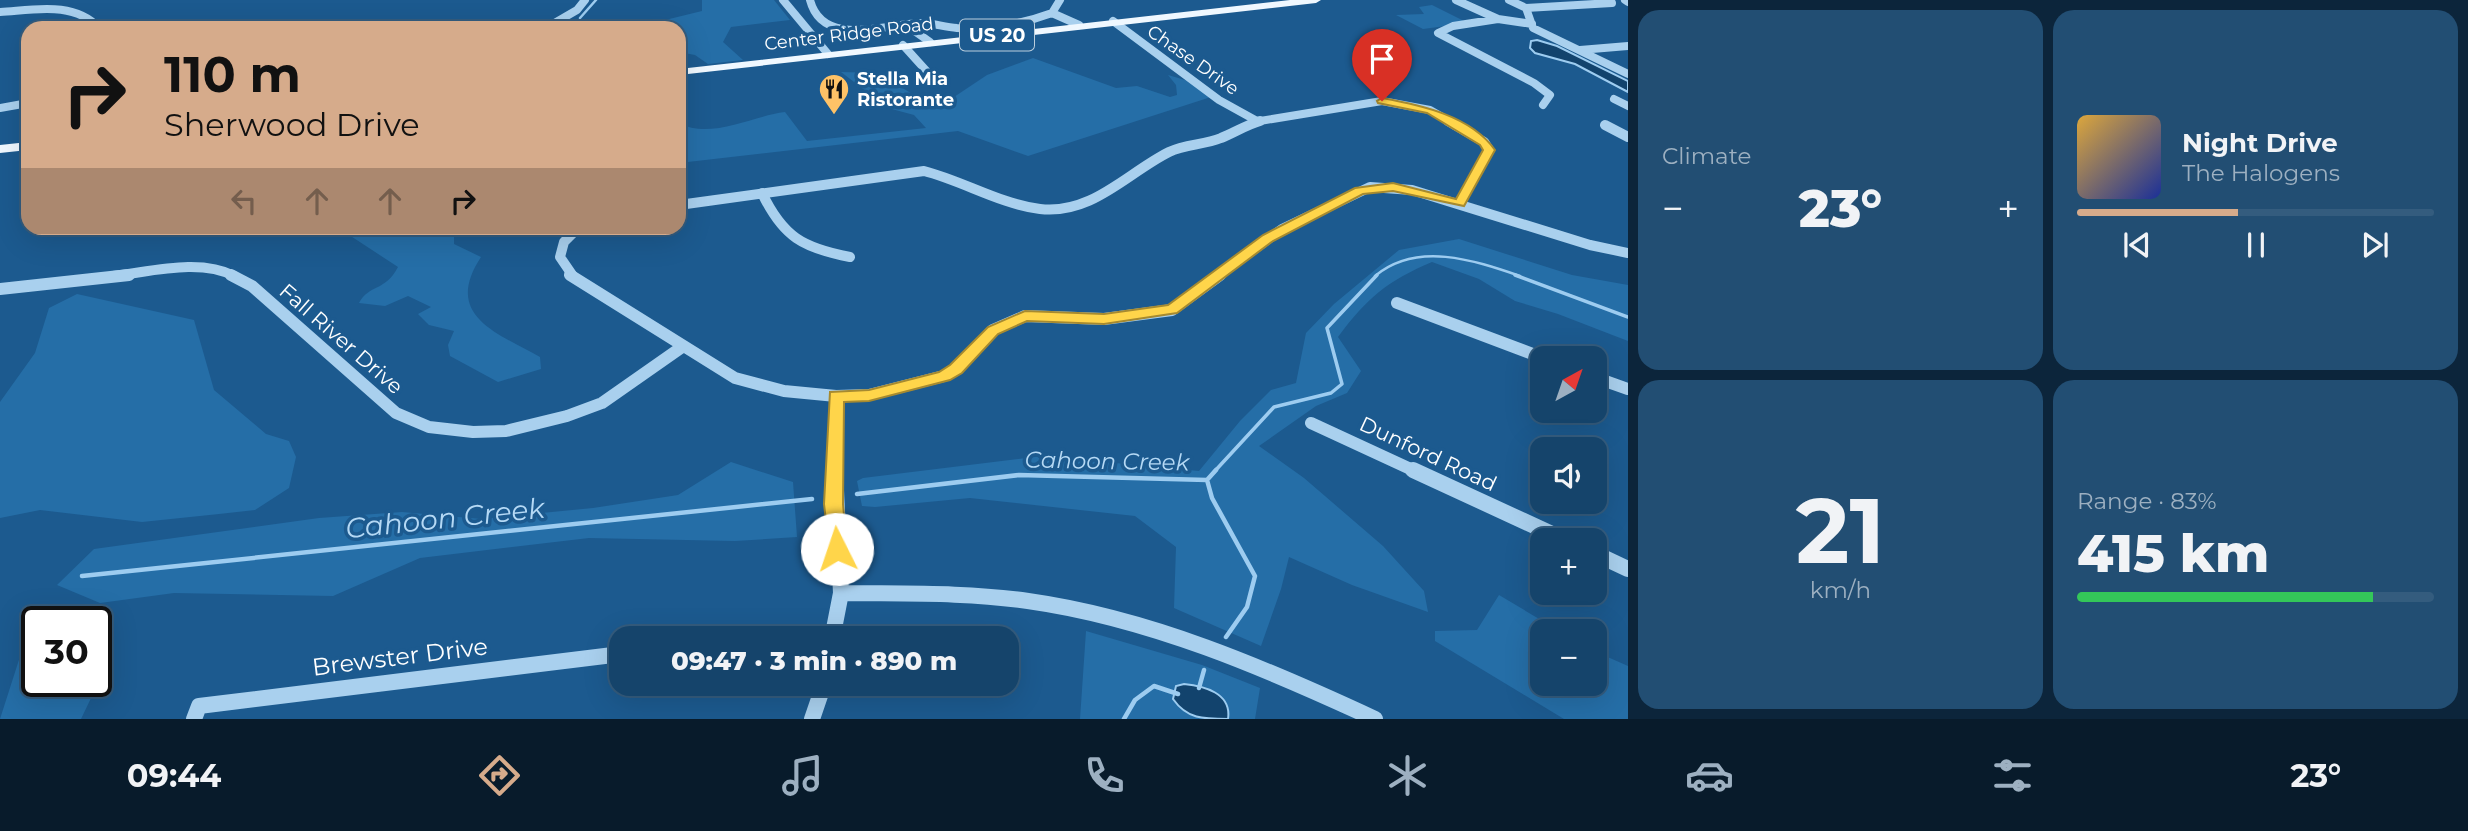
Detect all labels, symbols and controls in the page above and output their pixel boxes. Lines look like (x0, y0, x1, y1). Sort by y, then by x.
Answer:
street label: Center Ridge Road (763, 13, 935, 55)
road number: US 20 (960, 20, 1034, 50)
street label: Chase Drive (1143, 20, 1243, 100)
pin (1352, 29, 1412, 101)
icon: arrive (1363, 40, 1401, 78)
text: 110 m (164, 45, 301, 104)
icon: right (49, 49, 140, 140)
place label: Stella Mia Ristorante (857, 68, 954, 111)
restaurant icon: Stella Mia Ristorante (817, 72, 851, 116)
text: Sherwood Drive (164, 105, 420, 144)
text: Night Drive (2182, 127, 2338, 159)
text: Climate (1662, 142, 1751, 170)
text: The Halogens (2182, 159, 2340, 187)
text: 23° (1799, 177, 1882, 240)
icon: left (225, 182, 263, 220)
icon: ahead (298, 182, 336, 220)
icon: ahead (371, 182, 409, 220)
icon: right (444, 182, 482, 220)
text: − (1662, 185, 1684, 232)
text: + (1997, 185, 2019, 232)
icon: previous (2118, 226, 2156, 264)
icon: pause (2237, 226, 2275, 264)
icon: next (2356, 226, 2394, 264)
street label: Fall River Drive (274, 278, 408, 399)
north arrow (1530, 346, 1606, 424)
map controls (1530, 346, 1607, 696)
street label: Dunford Road (1356, 411, 1501, 496)
button: sound (1530, 437, 1607, 514)
water label: Cahoon Creek (1025, 446, 1191, 476)
text: 21 (1796, 475, 1885, 586)
text: Range · 83% (2077, 487, 2217, 515)
water label: Cahoon Creek (344, 490, 548, 545)
position arrow (800, 512, 874, 586)
text: 415 km (2077, 522, 2269, 585)
button: + (1530, 528, 1607, 605)
text: km/h (1810, 576, 1871, 604)
speed limit sign: 30 (21, 606, 112, 697)
button: − (1530, 619, 1607, 696)
street label: Brewster Drive (310, 631, 489, 682)
text: 09:47 · 3 min · 890 m (671, 645, 957, 677)
icon: directions (475, 751, 524, 800)
icon: music (778, 751, 827, 800)
icon: phone (1080, 751, 1129, 800)
icon: climate (1383, 751, 1432, 800)
icon: car (1685, 751, 1734, 800)
icon: filters (1988, 751, 2037, 800)
text: 09:44 (127, 756, 221, 795)
text: 23° (2290, 756, 2341, 795)

